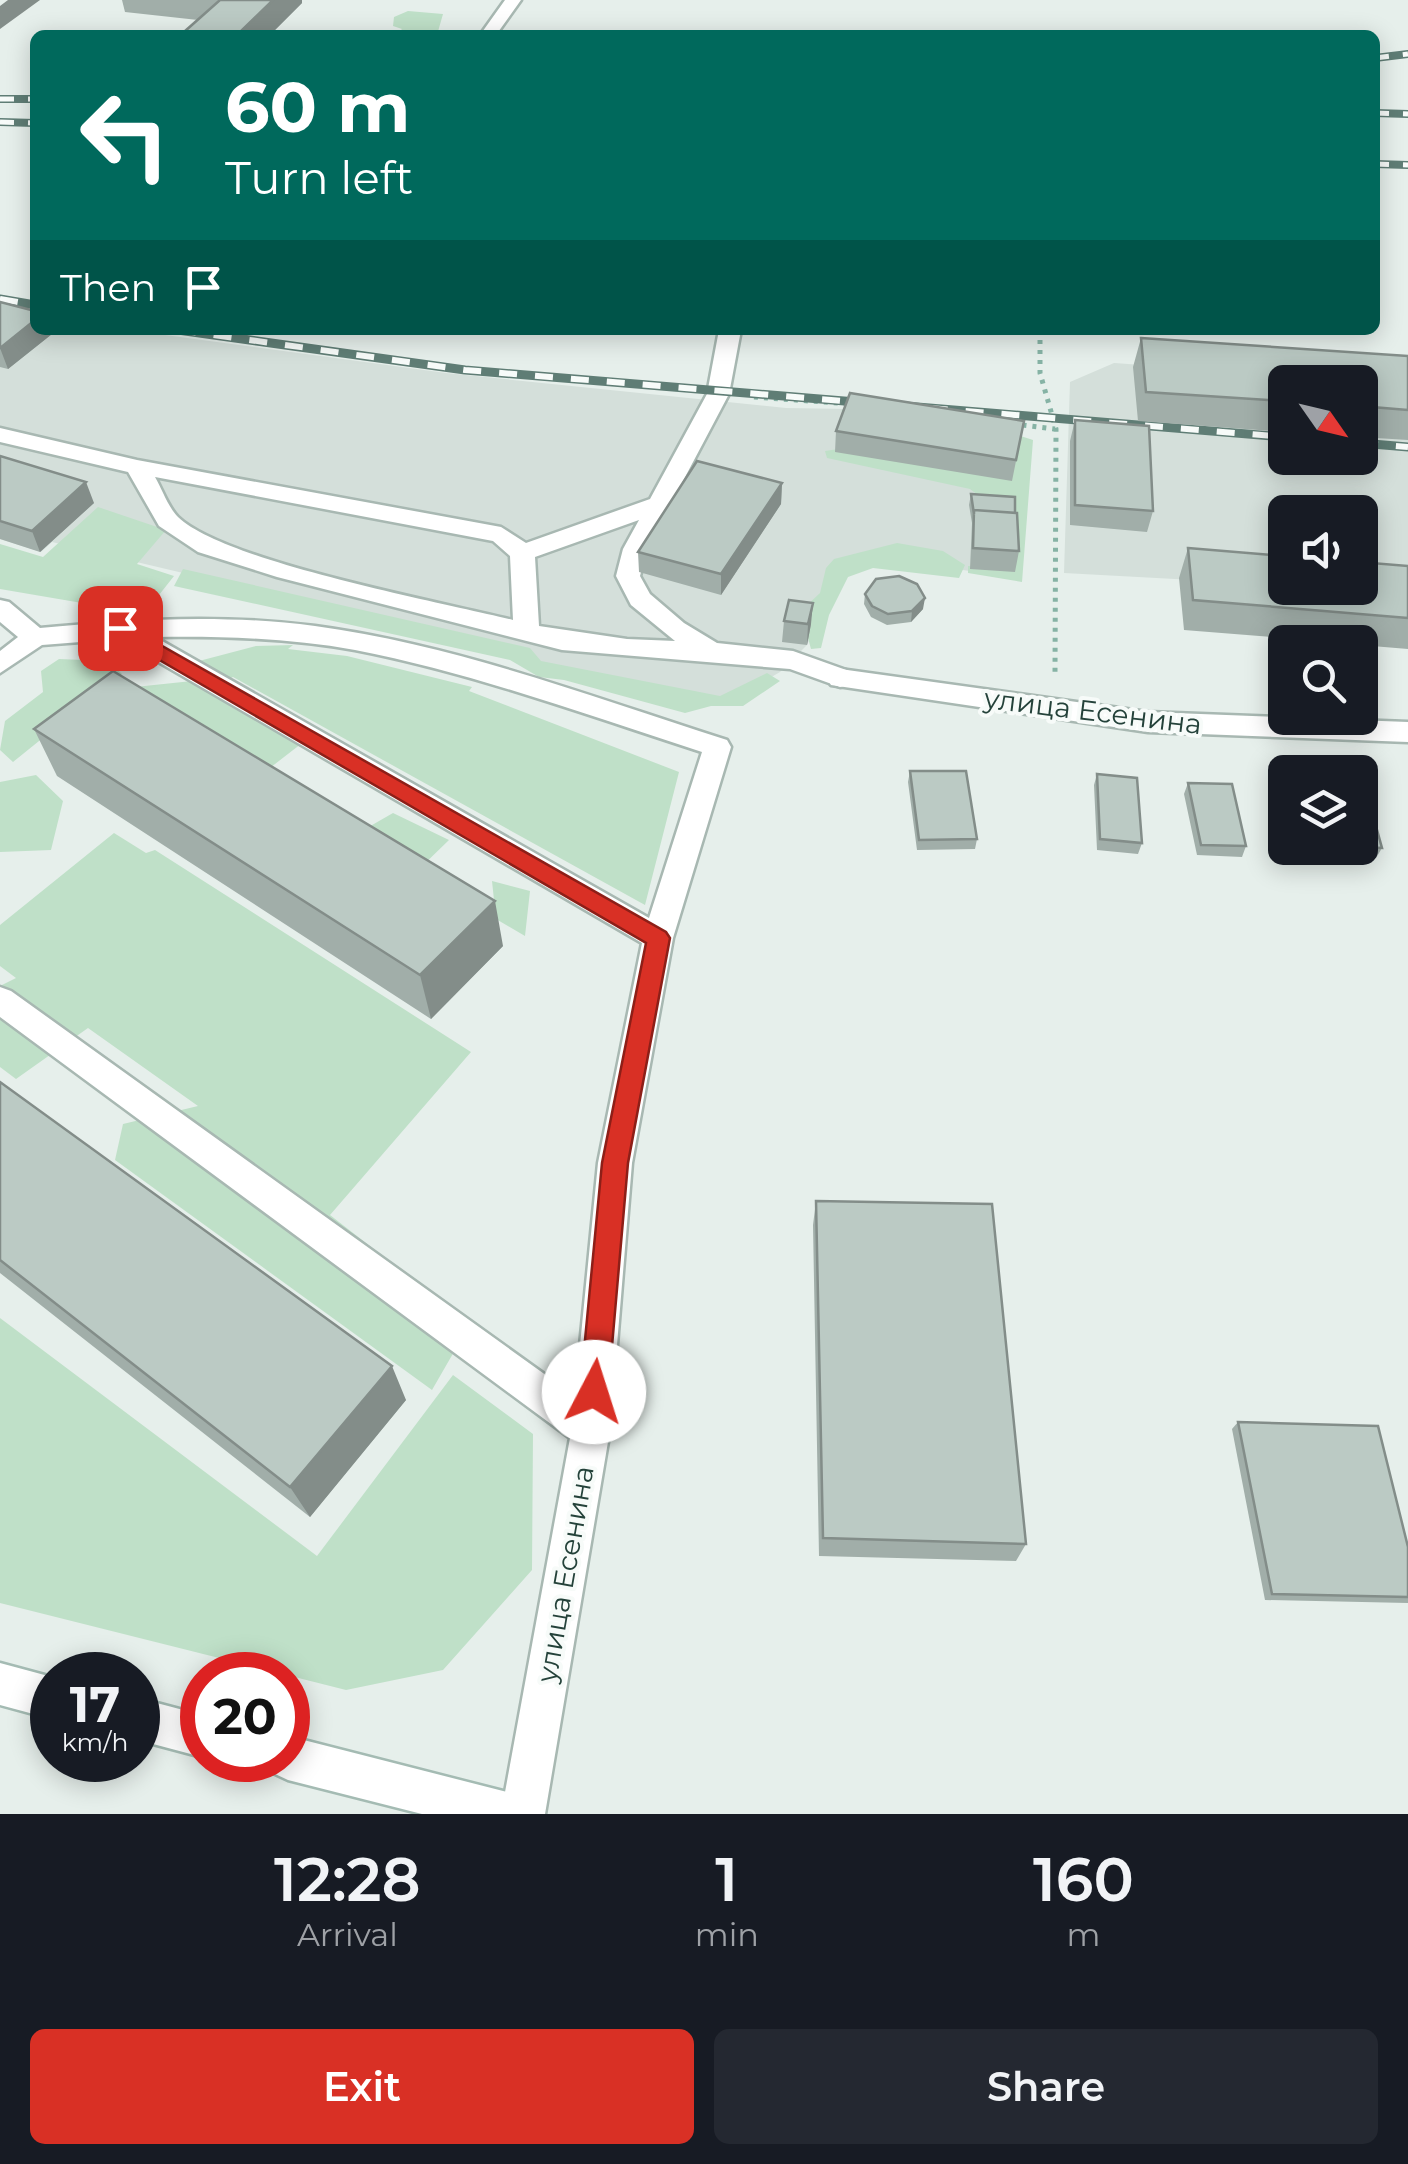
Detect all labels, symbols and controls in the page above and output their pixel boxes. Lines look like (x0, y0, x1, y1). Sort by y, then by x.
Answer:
text: 60 m (225, 64, 410, 150)
icon: left (60, 70, 190, 200)
text: Turn left (225, 150, 413, 205)
icon: arrive (176, 260, 231, 315)
text: Then (60, 264, 156, 311)
north arrow (1268, 365, 1378, 475)
map controls (1268, 365, 1378, 865)
button: sound (1268, 495, 1378, 605)
pin (78, 586, 163, 671)
icon: arrive (93, 601, 148, 656)
button: search (1268, 625, 1378, 735)
street label: улица Есенина (981, 681, 1204, 741)
button: layers (1268, 755, 1378, 865)
position arrow (542, 1340, 646, 1444)
street label: улица Есенина (529, 1463, 601, 1686)
speed limit sign: 20 (180, 1652, 310, 1782)
text: 17 (70, 1674, 120, 1735)
text: km/h (62, 1727, 128, 1757)
text: 12:28 (274, 1843, 421, 1916)
text: 1 (715, 1843, 738, 1916)
text: 160 (1033, 1843, 1134, 1916)
text: Arrival (297, 1915, 398, 1954)
text: min (695, 1915, 759, 1954)
text: m (1066, 1915, 1100, 1954)
button: Exit (30, 2029, 694, 2144)
button: Share (714, 2029, 1378, 2144)

